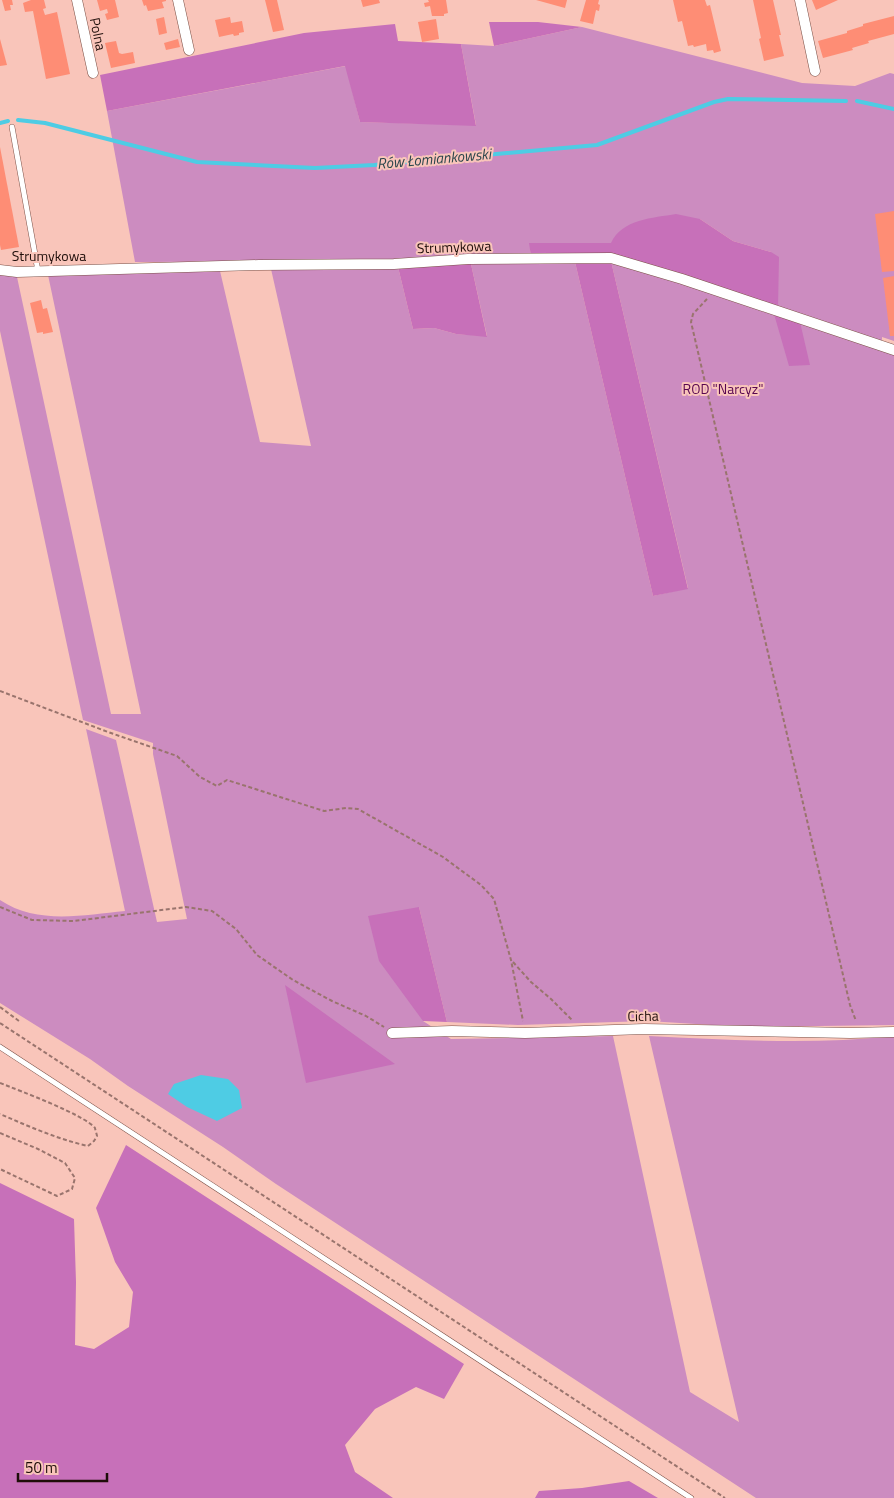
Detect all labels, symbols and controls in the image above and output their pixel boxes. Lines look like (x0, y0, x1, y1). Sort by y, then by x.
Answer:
street label: Polna (85, 15, 112, 52)
water label: Rów Łomiankowski (376, 142, 494, 175)
street label: Strumykowa (416, 235, 492, 258)
street label: Strumykowa (12, 245, 86, 266)
park label: ROD "Narcyz" (683, 378, 763, 399)
street label: Cicha (627, 1005, 659, 1026)
scale bar (18, 1450, 106, 1482)
text: 50 m (25, 1456, 58, 1479)

